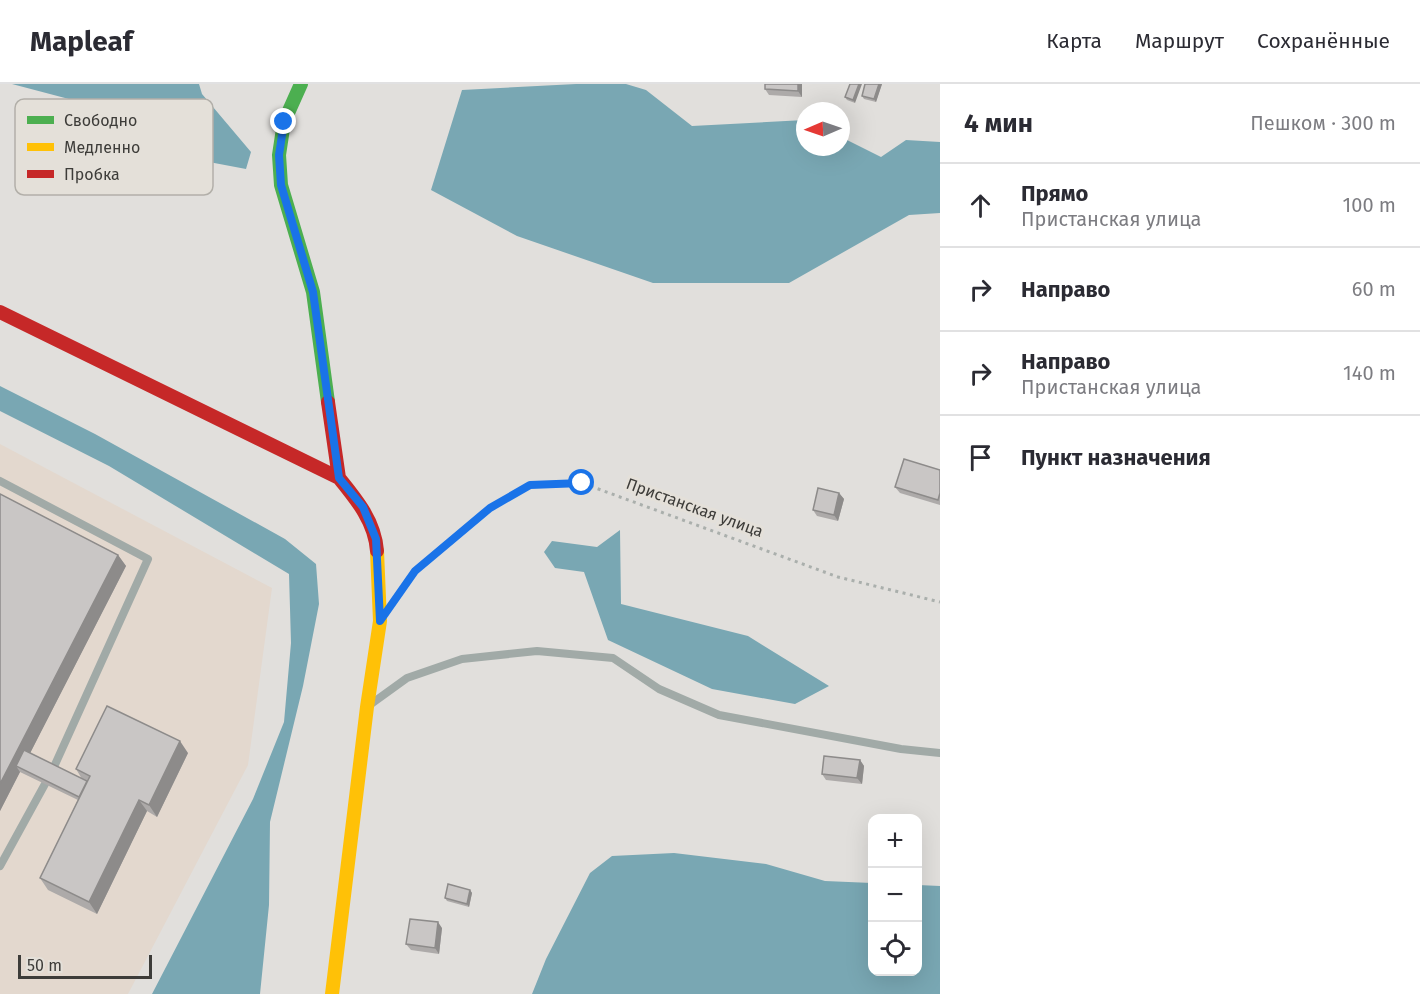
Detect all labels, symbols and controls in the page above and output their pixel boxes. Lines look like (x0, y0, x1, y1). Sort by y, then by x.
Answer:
text: Mapleaf (30, 25, 133, 58)
text: Карта (1046, 28, 1102, 54)
text: Маршрут (1135, 28, 1224, 54)
text: Сохранённые (1257, 28, 1390, 54)
legend (15, 99, 213, 195)
north arrow (796, 102, 850, 156)
route end (270, 108, 296, 134)
text: 4 мин (964, 108, 1033, 139)
text: Свободно (64, 111, 137, 130)
text: Пешком · 300 m (1250, 111, 1396, 135)
text: Медленно (64, 138, 140, 157)
text: Пробка (64, 165, 120, 184)
text: Прямо (1021, 180, 1088, 207)
icon: ahead (964, 189, 997, 222)
text: 100 m (1343, 193, 1396, 217)
text: Пристанская улица (1021, 207, 1201, 231)
icon: right (964, 273, 997, 306)
text: Направо (1021, 276, 1110, 303)
text: 60 m (1352, 277, 1396, 301)
text: Направо (1021, 348, 1110, 375)
icon: right (964, 357, 997, 390)
text: 140 m (1343, 361, 1396, 385)
text: Пристанская улица (1021, 375, 1201, 399)
icon: arrive (964, 441, 997, 474)
text: Пункт назначения (1021, 444, 1211, 471)
route start (568, 469, 594, 495)
street label: Пристанская улица (624, 474, 766, 541)
map controls (868, 814, 922, 976)
button: + (868, 814, 922, 868)
button: − (868, 868, 922, 922)
button: locate (868, 922, 922, 976)
scale bar (18, 952, 152, 980)
text: 50 m (27, 956, 62, 975)

